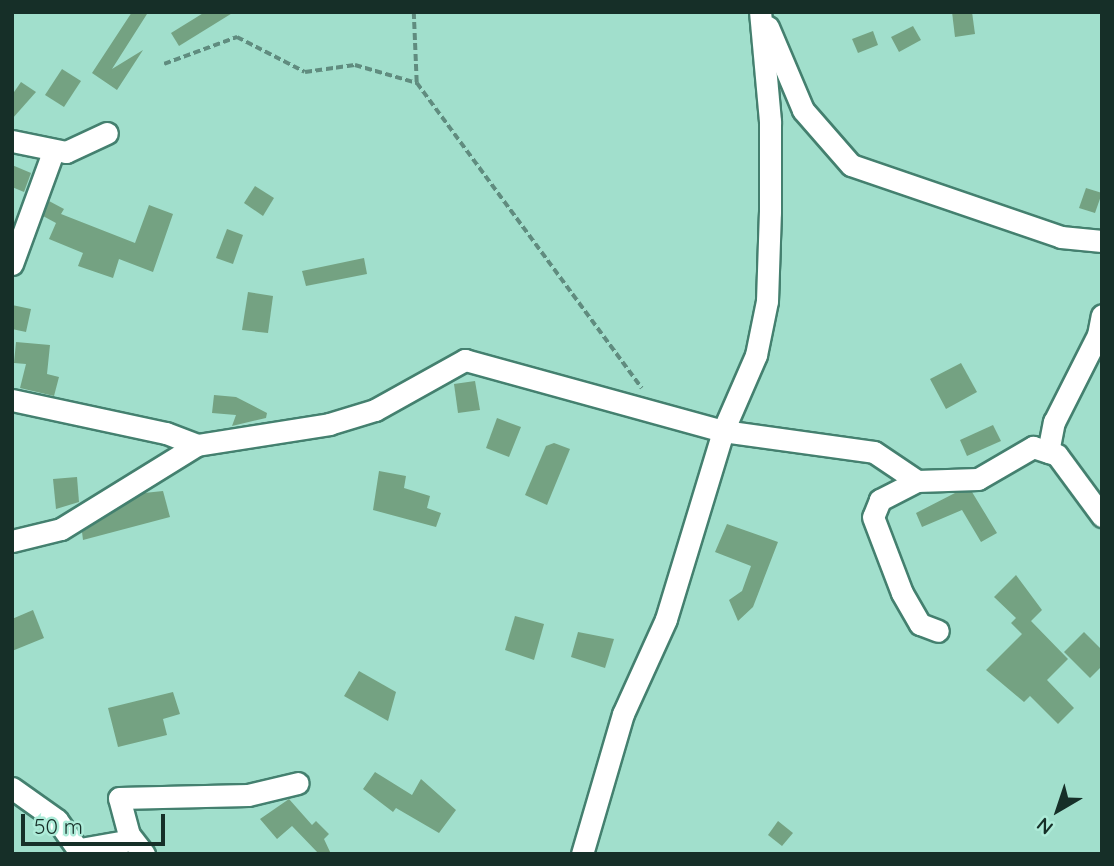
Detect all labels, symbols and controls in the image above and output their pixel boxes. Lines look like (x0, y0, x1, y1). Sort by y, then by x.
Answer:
north arrow (1023, 775, 1093, 845)
scale bar (24, 800, 168, 844)
text: 50 m (34, 813, 83, 839)
text: N (1032, 813, 1058, 840)

